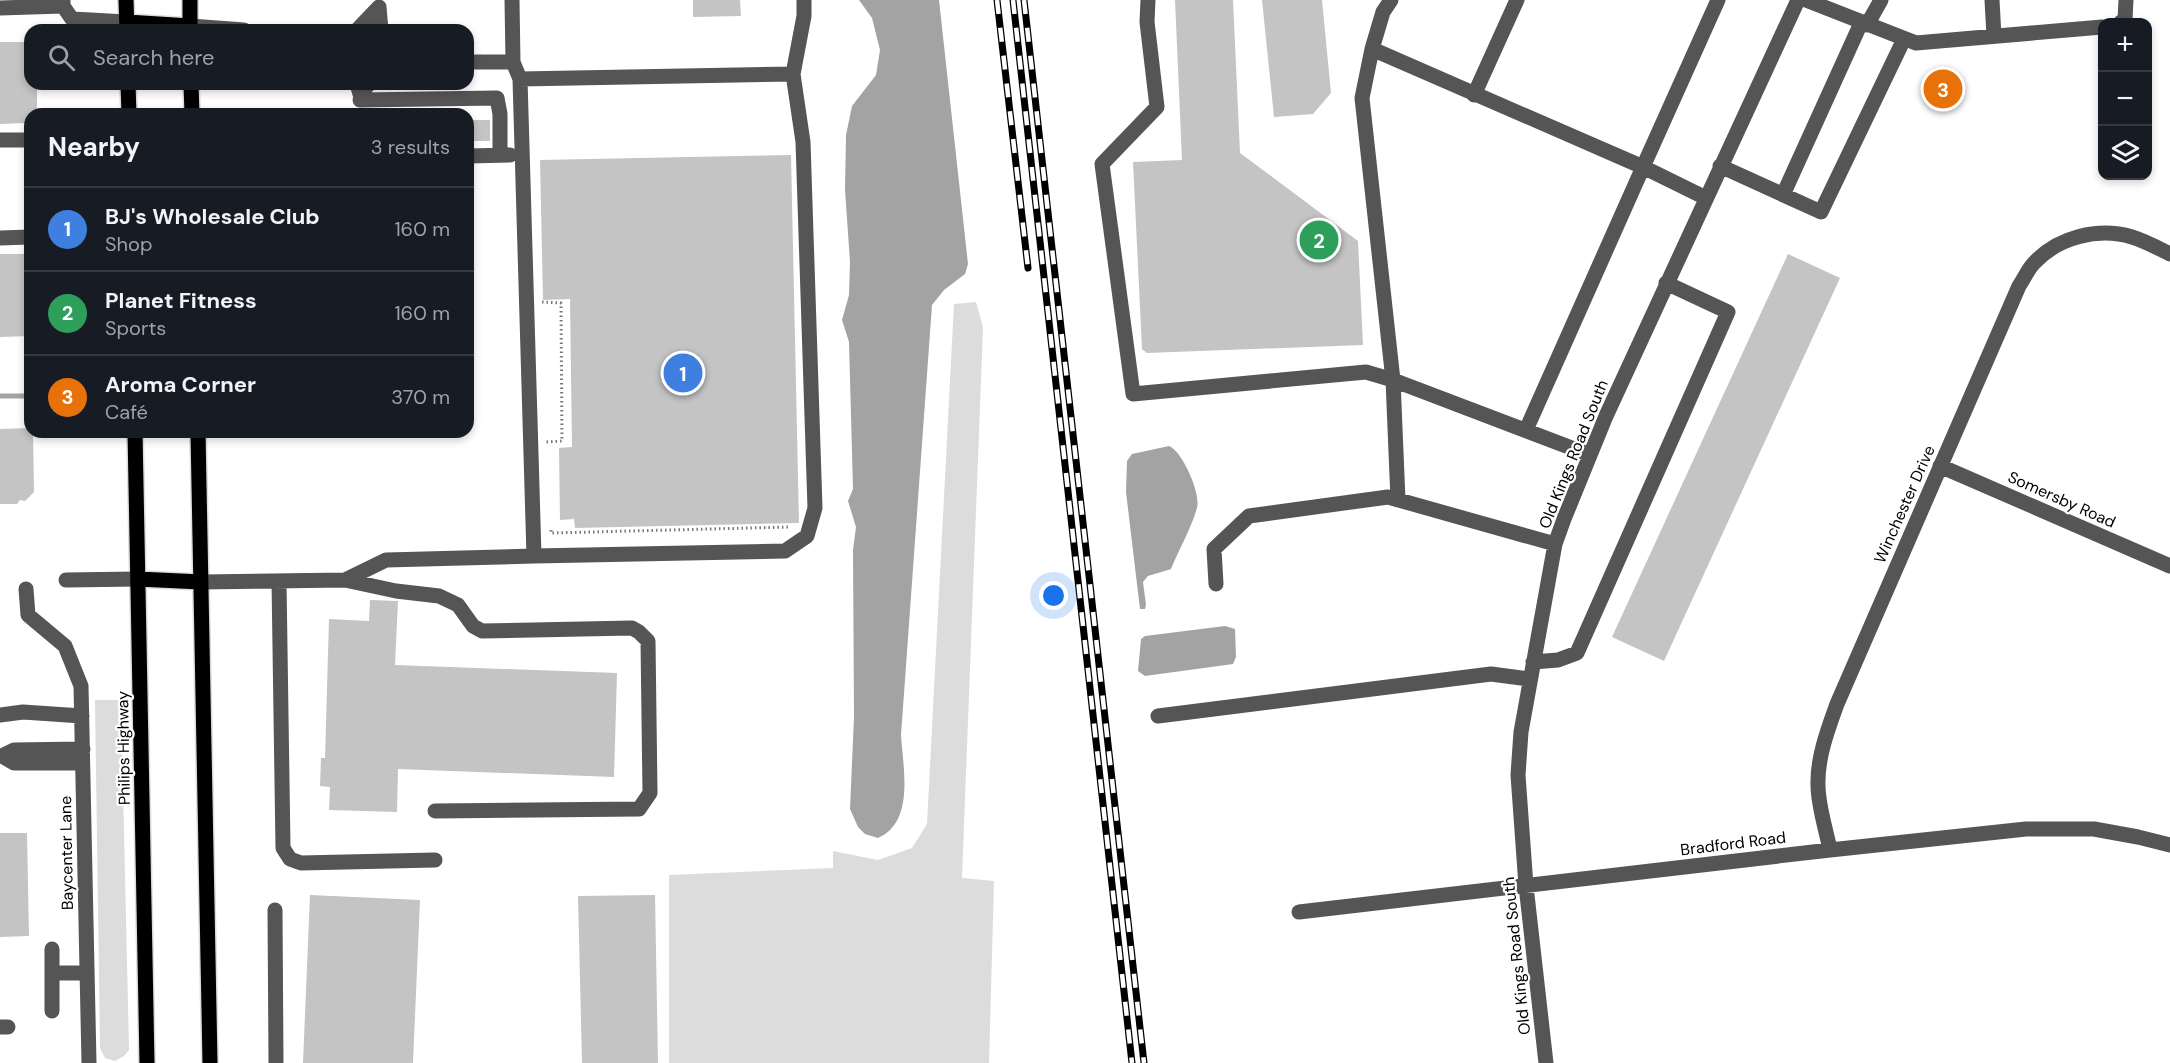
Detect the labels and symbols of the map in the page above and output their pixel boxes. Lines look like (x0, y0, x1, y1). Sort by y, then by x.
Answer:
pin: 3 (1924, 66, 1962, 112)
pin: 2 (1300, 218, 1338, 262)
pin: 1 (664, 350, 702, 395)
street label: Old Kings Road South (1534, 377, 1613, 532)
street label: Winchester Drive (1869, 442, 1940, 566)
street label: Somersby Road (2005, 466, 2119, 533)
your location (1039, 581, 1068, 610)
street label: Philips Highway (112, 691, 135, 805)
street label: Baycenter Lane (55, 796, 78, 910)
street label: Bradford Road (1679, 827, 1787, 860)
street label: Old Kings Road South (1498, 876, 1535, 1036)

